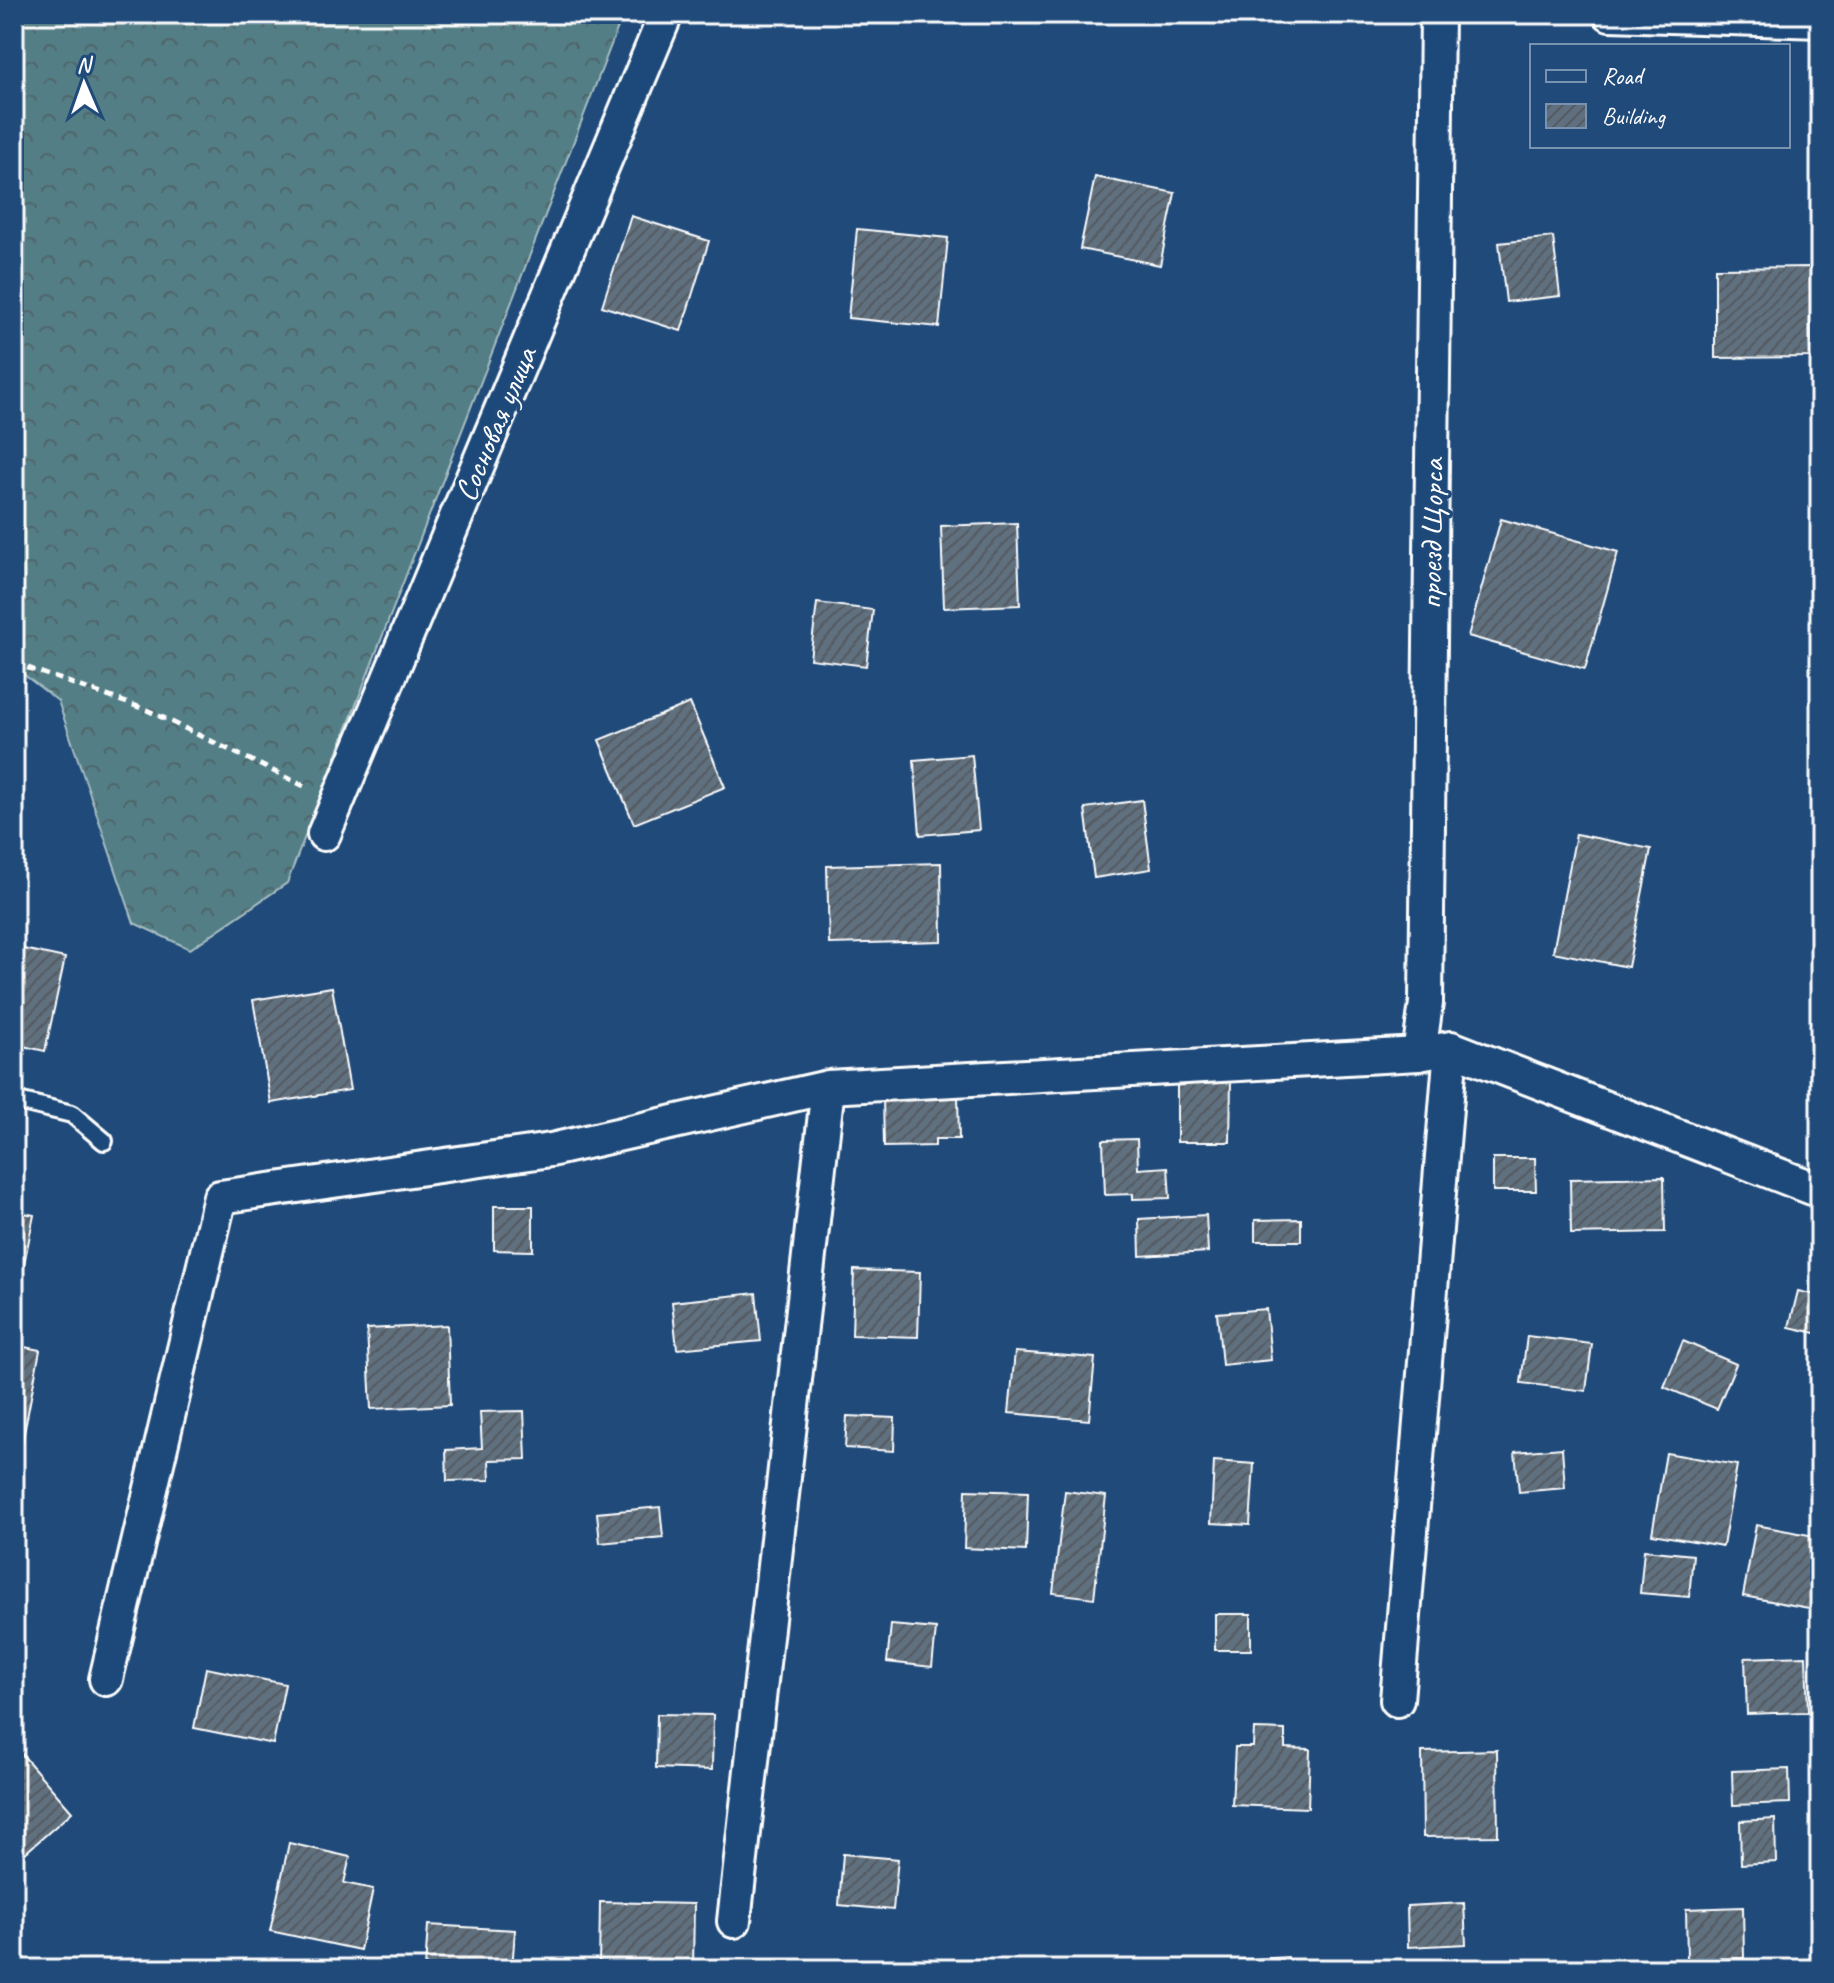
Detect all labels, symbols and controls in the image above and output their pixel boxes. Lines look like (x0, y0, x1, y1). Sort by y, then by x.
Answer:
north arrow (44, 44, 124, 124)
legend (1530, 44, 1790, 148)
text: N (76, 51, 94, 79)
text: Road (1602, 61, 1646, 91)
text: Building (1602, 101, 1667, 131)
street label: Сосновая улица (445, 339, 547, 508)
street label: проезд Щорса (1410, 456, 1453, 610)

